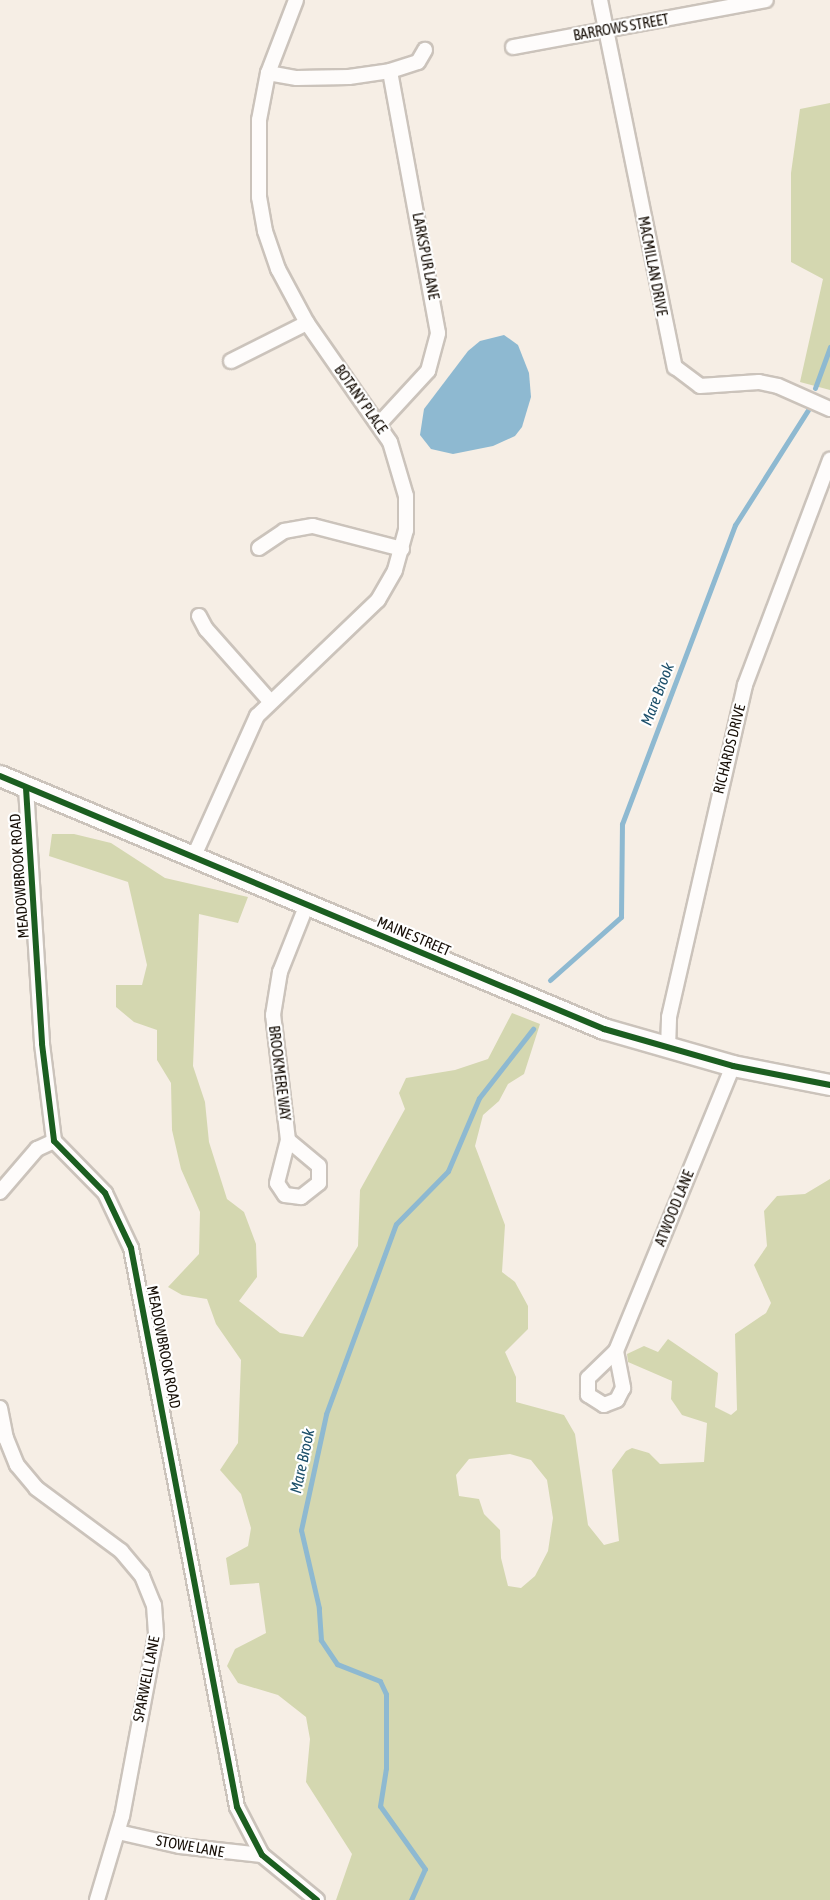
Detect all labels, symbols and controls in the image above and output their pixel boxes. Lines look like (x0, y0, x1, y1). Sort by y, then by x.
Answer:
street label: BARROWS STREET (572, 10, 670, 44)
street label: LARKSPUR LANE (409, 211, 443, 301)
street label: MACMILLAN DRIVE (634, 215, 672, 317)
street label: BOTANY PLACE (331, 361, 391, 437)
water label: Mare Brook (636, 660, 678, 728)
street label: RICHARDS DRIVE (709, 702, 749, 796)
street label: MEADOWBROOK ROAD (6, 813, 32, 939)
street label: MAINE STREET (374, 912, 454, 960)
street label: BROOKMERE WAY (265, 1024, 295, 1122)
street label: ATWOOD LANE (651, 1167, 697, 1249)
street label: MEADOWBROOK ROAD (143, 1284, 185, 1410)
water label: Mare Brook (286, 1427, 318, 1495)
street label: SPARWELL LANE (129, 1635, 163, 1723)
street label: STOWE LANE (155, 1831, 225, 1861)

